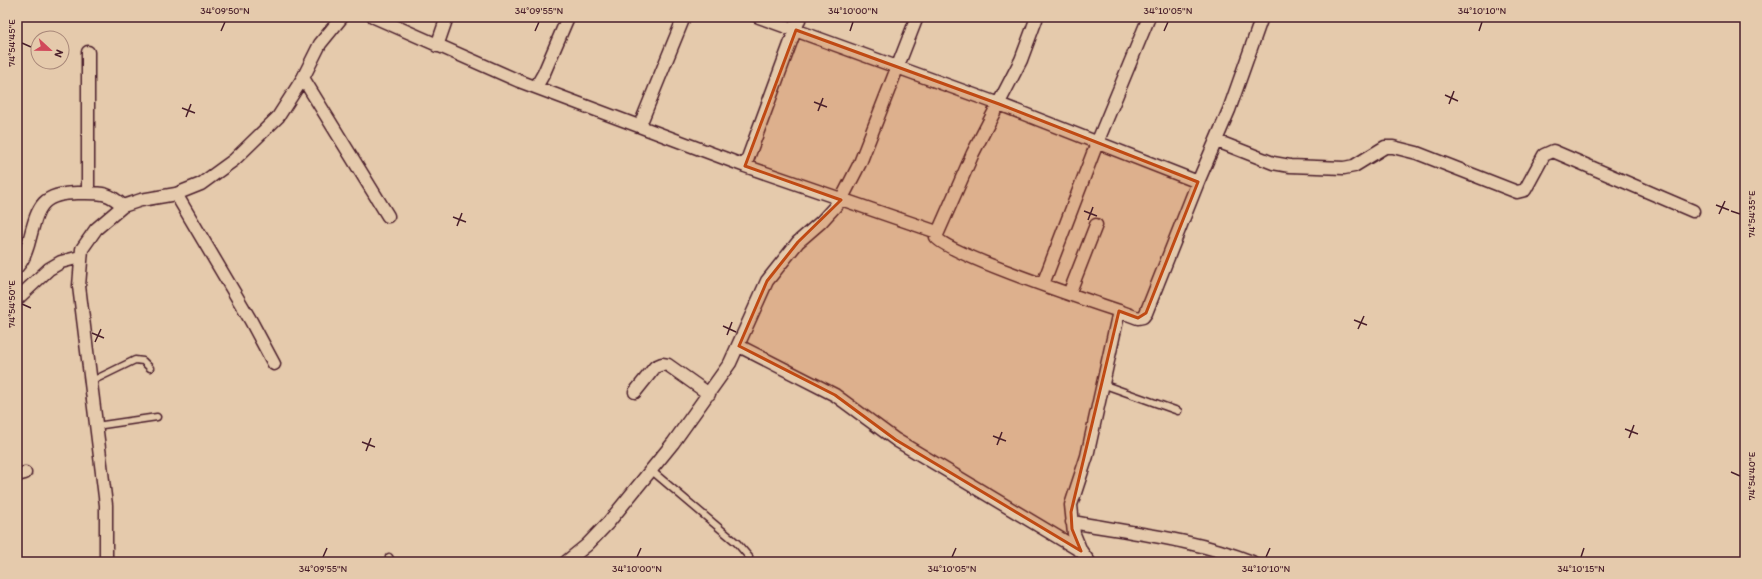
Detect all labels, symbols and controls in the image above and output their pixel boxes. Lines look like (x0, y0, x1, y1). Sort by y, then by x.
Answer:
text: 34°09'50"N (200, 4, 250, 17)
text: 34°09'55"N (515, 4, 564, 17)
text: 34°10'00"N (828, 4, 878, 17)
text: 34°10'05"N (1144, 4, 1193, 17)
text: 34°10'10"N (1458, 4, 1506, 17)
text: 74°54'45"E (5, 19, 18, 67)
north arrow (30, 30, 70, 70)
text: N (51, 48, 66, 59)
text: 74°54'35"E (1745, 190, 1758, 237)
text: 74°54'50"E (5, 280, 18, 328)
text: 74°54'40"E (1745, 451, 1758, 500)
text: 34°09'55"N (299, 562, 348, 575)
text: 34°10'00"N (612, 562, 662, 575)
text: 34°10'05"N (928, 562, 977, 575)
text: 34°10'10"N (1242, 562, 1290, 575)
text: 34°10'15"N (1557, 562, 1605, 575)

